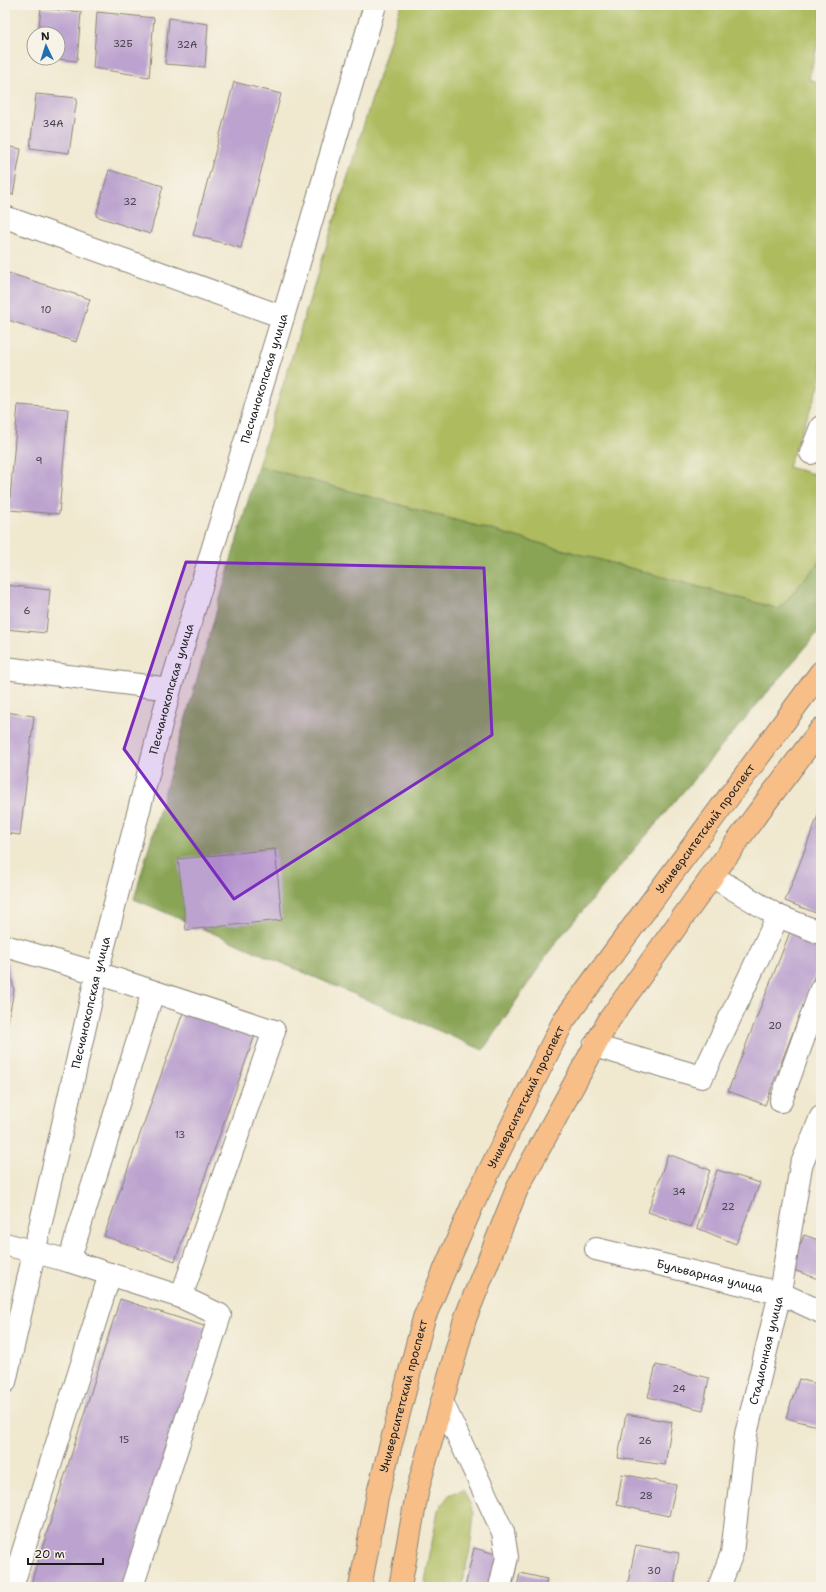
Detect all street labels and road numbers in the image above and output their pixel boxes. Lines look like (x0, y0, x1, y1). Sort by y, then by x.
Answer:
street label: Песчанокопская улица (237, 311, 292, 445)
street label: Песчанокопская улица (146, 621, 198, 756)
street label: Университетский проспект (652, 760, 759, 897)
street label: Песчанокопская улица (68, 934, 114, 1070)
street label: Университетский проспект (484, 1022, 568, 1171)
street label: Бульварная улица (655, 1256, 765, 1297)
street label: Стадионная улица (745, 1294, 787, 1406)
street label: Университетский проспект (376, 1317, 432, 1474)

